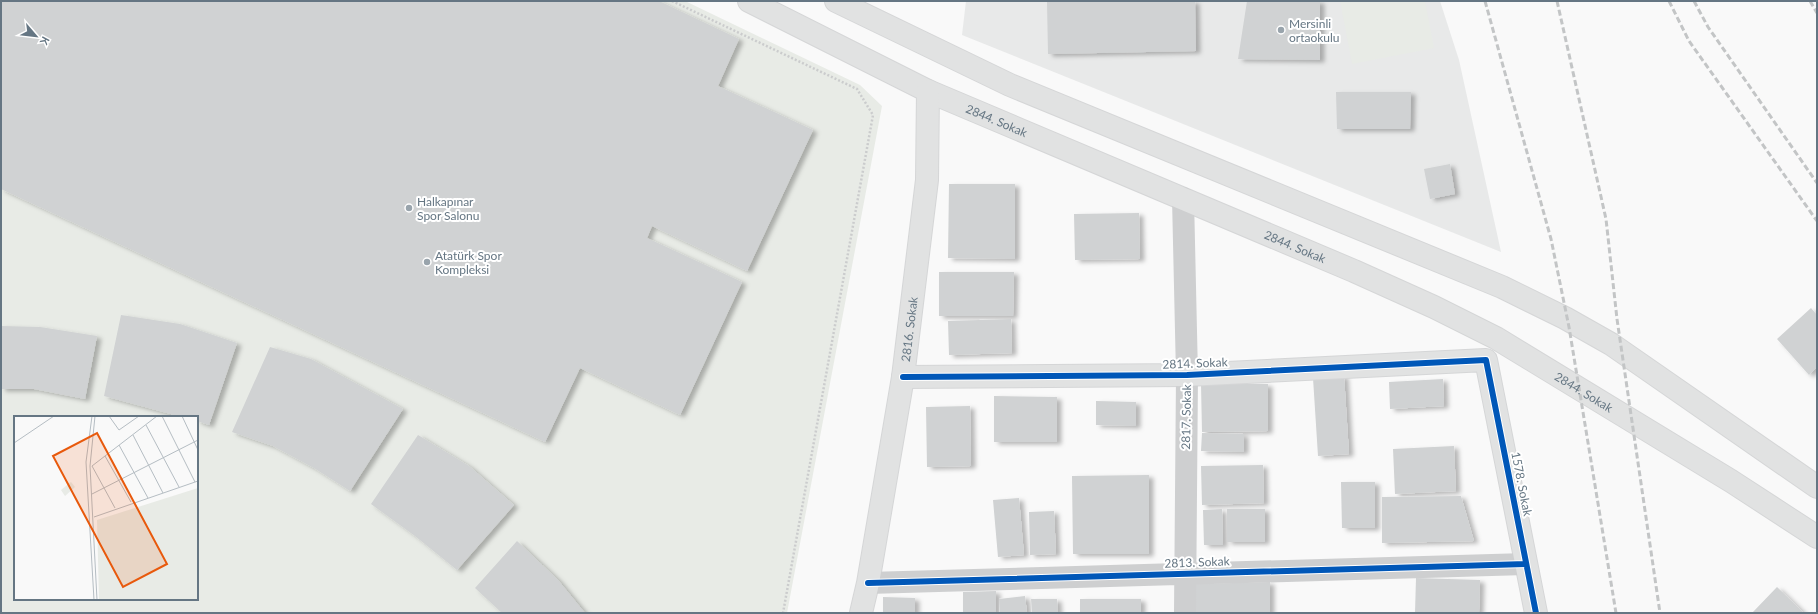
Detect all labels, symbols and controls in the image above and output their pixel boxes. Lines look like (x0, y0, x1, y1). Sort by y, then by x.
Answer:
north arrow (16, 16, 56, 56)
place label: Mersinli ortaokulu (1289, 16, 1340, 45)
marker: Mersinli ortaokulu (1276, 25, 1286, 35)
text: K (38, 35, 53, 48)
street label: 2844. Sokak (964, 100, 1031, 140)
place label: Halkapınar Spor Salonu (417, 194, 480, 223)
marker: Halkapınar Spor Salonu (404, 203, 414, 213)
street label: 2844. Sokak (1262, 227, 1329, 266)
place label: Atatürk Spor Kompleksi (435, 248, 502, 277)
marker: Atatürk Spor Kompleksi (422, 257, 432, 267)
street label: 2816. Sokak (897, 295, 920, 362)
street label: 2814. Sokak (1162, 354, 1229, 372)
street label: 2844. Sokak (1552, 368, 1617, 415)
street label: 2817. Sokak (1178, 383, 1194, 450)
inset map (14, 416, 198, 600)
street label: 1578. Sokak (1508, 451, 1536, 518)
street label: 2813. Sokak (1164, 553, 1231, 571)

